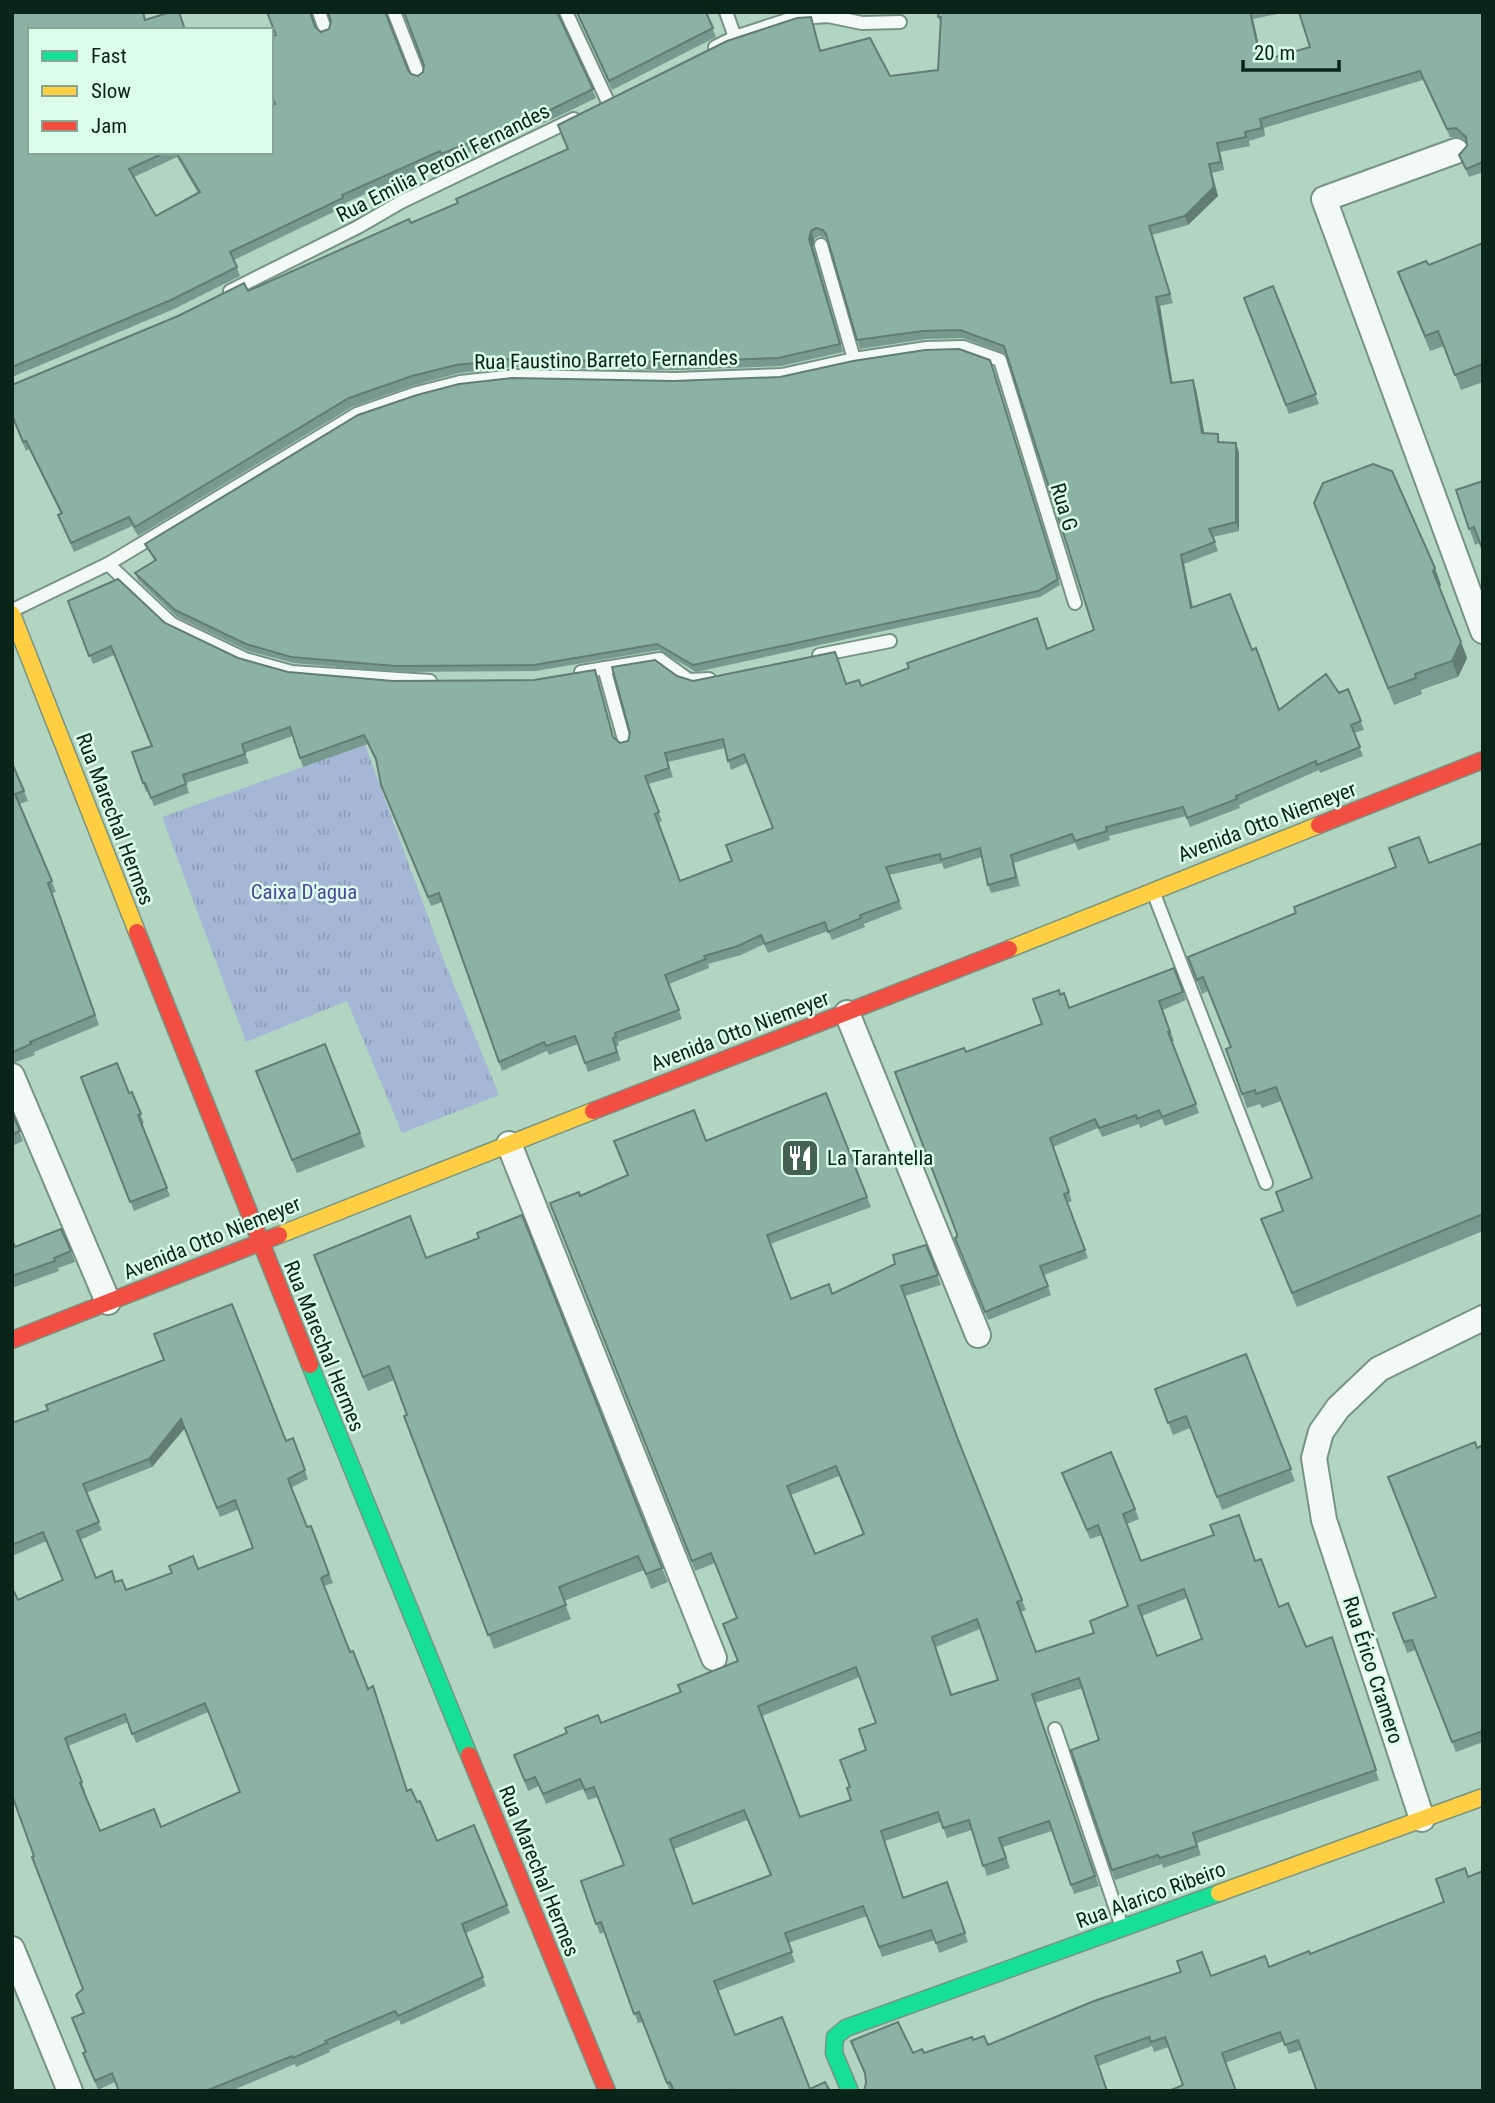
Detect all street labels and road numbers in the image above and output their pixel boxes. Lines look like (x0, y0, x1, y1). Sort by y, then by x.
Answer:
street label: Rua Emilia Peroni Fernandes (332, 99, 554, 227)
street label: Rua Faustino Barreto Fernandes (474, 346, 738, 374)
street label: Rua G (1045, 480, 1083, 534)
street label: Rua Marechal Hermes (71, 730, 159, 908)
street label: Avenida Otto Niemeyer (1175, 777, 1359, 867)
street label: Avenida Otto Niemeyer (648, 986, 832, 1076)
street label: Avenida Otto Niemeyer (120, 1192, 304, 1284)
street label: Rua Marechal Hermes (279, 1257, 369, 1435)
street label: Rua Érico Cramero (1338, 1593, 1408, 1747)
street label: Rua Marechal Hermes (494, 1782, 584, 1960)
street label: Rua Alarico Ribeiro (1073, 1857, 1229, 1933)

